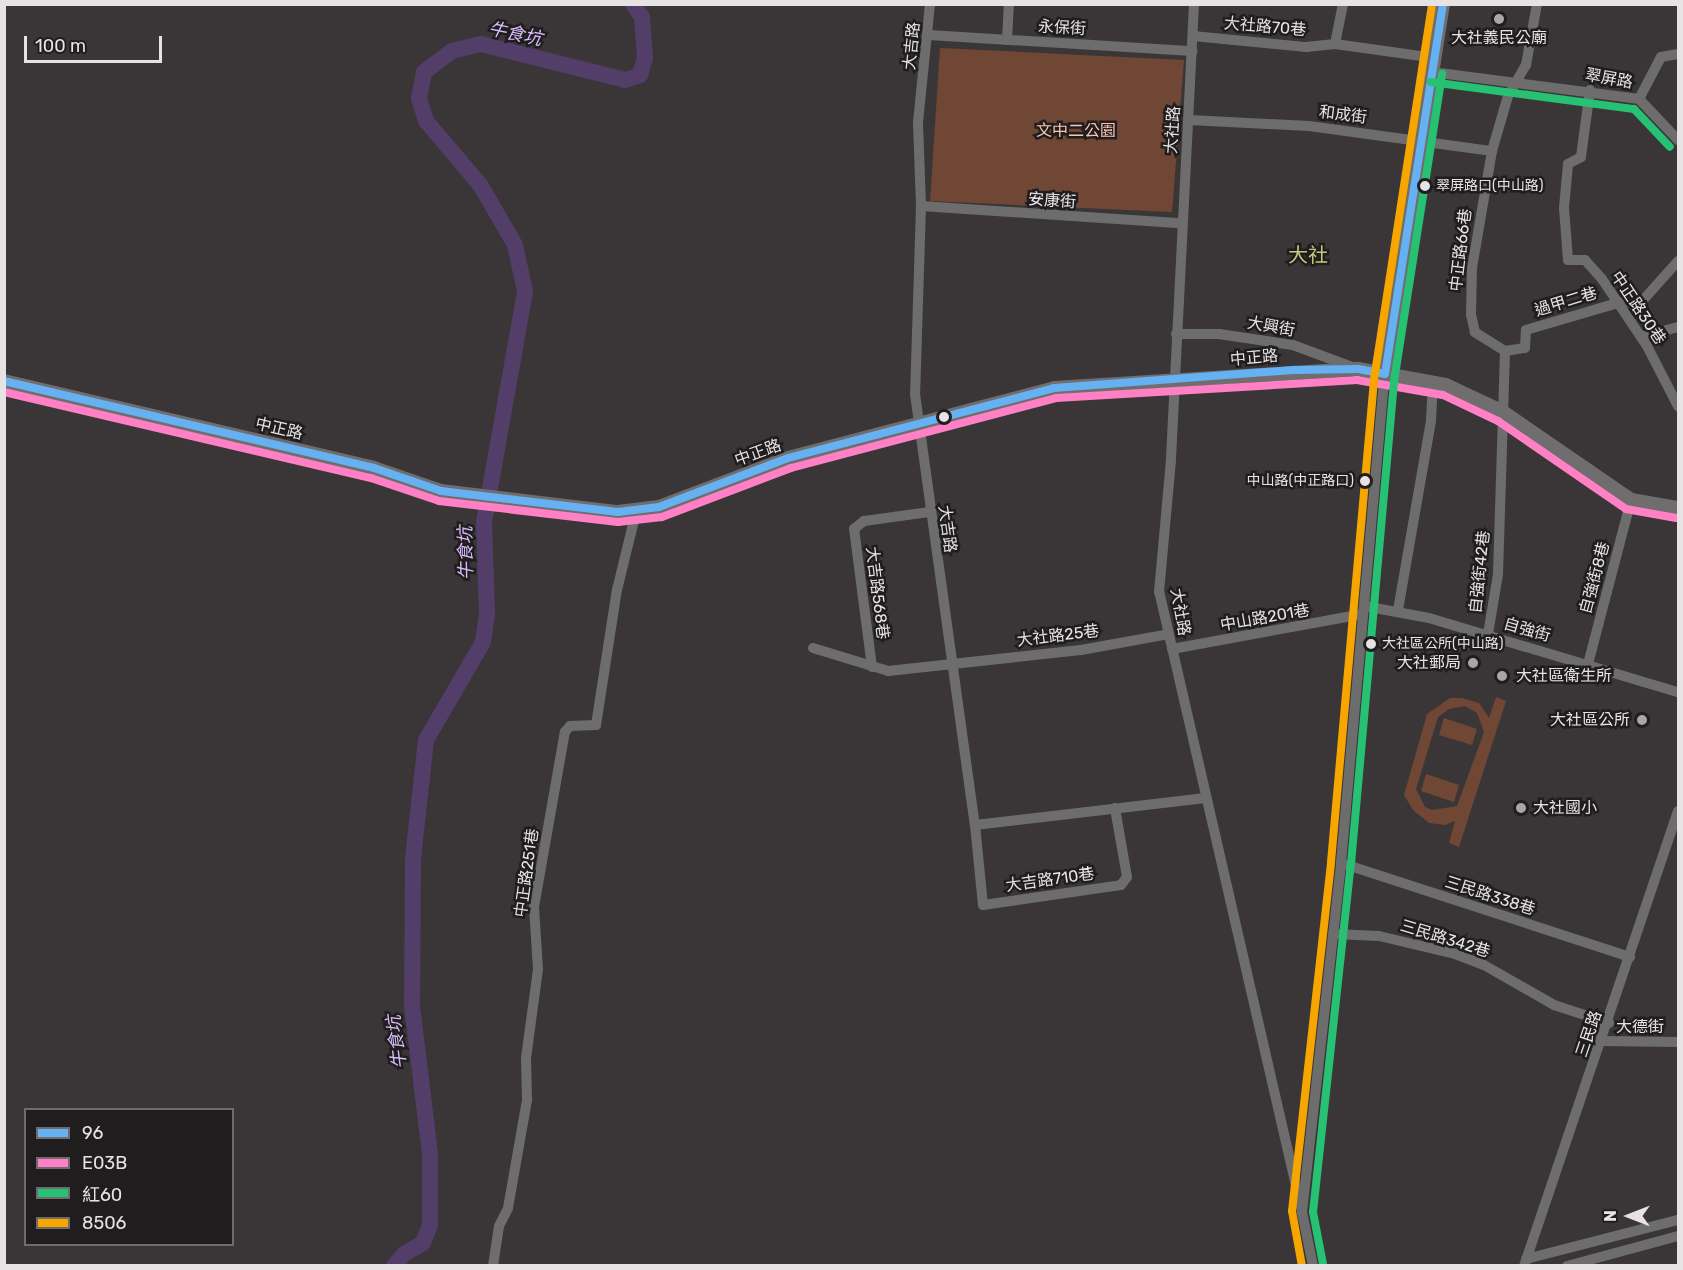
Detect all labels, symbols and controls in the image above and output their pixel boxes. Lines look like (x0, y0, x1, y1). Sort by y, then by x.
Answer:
marker: 大社義民公廟 (1492, 12, 1506, 26)
street label: 大社路70巷 (1223, 14, 1307, 40)
street label: 永保街 (1038, 17, 1086, 39)
water label: 牛食坑 (486, 18, 544, 50)
street label: 大吉路 (900, 21, 924, 71)
scale bar (27, 24, 165, 62)
place label: 大社義民公廟 (1451, 28, 1547, 48)
text: 100 m (35, 35, 86, 57)
street label: 翠屏路 (1584, 65, 1634, 93)
street label: 和成街 (1318, 103, 1368, 127)
street label: 大社路 (1162, 105, 1184, 155)
park label: 文中二公園 (1036, 121, 1116, 141)
place label: 翠屏路口(中山路) (1436, 178, 1543, 194)
marker: 翠屏路口(中山路) (1419, 180, 1431, 192)
street label: 安康街 (1027, 190, 1077, 212)
street label: 中正路66巷 (1446, 207, 1476, 293)
district label: 大社 (1288, 243, 1328, 267)
street label: 中正路30巷 (1607, 268, 1669, 348)
street label: 過甲二巷 (1533, 283, 1599, 321)
street label: 大興街 (1246, 313, 1296, 341)
street label: 中正路 (1229, 346, 1279, 370)
unlabelled marker (938, 411, 950, 423)
street label: 中正路 (253, 414, 305, 444)
street label: 中正路 (732, 436, 784, 470)
place label: 中山路(中正路口) (1247, 473, 1354, 489)
marker: 中山路(中正路口) (1359, 475, 1371, 487)
street label: 大吉路 (934, 504, 960, 554)
water label: 牛食坑 (455, 526, 477, 580)
street label: 自強街42巷 (1466, 530, 1494, 614)
street label: 自強街8巷 (1576, 540, 1614, 616)
street label: 大吉路568巷 (862, 546, 892, 640)
street label: 大社路 (1166, 587, 1194, 637)
street label: 中山路201巷 (1219, 601, 1311, 635)
street label: 自強街 (1501, 614, 1553, 646)
street label: 大社路25巷 (1016, 621, 1100, 651)
place label: 大社區公所(中山路) (1382, 636, 1503, 652)
marker: 大社區公所(中山路) (1365, 638, 1377, 650)
place label: 大社郵局 (1397, 653, 1461, 673)
marker: 大社郵局 (1466, 656, 1480, 670)
place label: 大社區衛生所 (1516, 666, 1612, 686)
marker: 大社區衛生所 (1493, 667, 1511, 685)
place label: 大社區公所 (1550, 710, 1630, 730)
marker: 大社區公所 (1635, 713, 1649, 727)
place label: 大社國小 (1533, 798, 1597, 818)
marker: 大社國小 (1514, 801, 1528, 815)
street label: 中正路251巷 (511, 827, 543, 919)
street label: 大吉路710巷 (1004, 864, 1096, 896)
street label: 三民路338巷 (1443, 872, 1537, 920)
street label: 三民路342巷 (1398, 916, 1492, 962)
street label: 三民路 (1572, 1008, 1606, 1060)
water label: 牛食坑 (383, 1014, 411, 1070)
street label: 大德街 (1616, 1017, 1664, 1037)
legend (24, 1108, 234, 1246)
text: 96 (82, 1122, 103, 1144)
text: E03B (82, 1152, 127, 1174)
text: 紅60 (82, 1184, 122, 1206)
north arrow (1599, 1186, 1659, 1246)
text: N (1601, 1210, 1620, 1222)
text: 8506 (82, 1212, 126, 1234)

